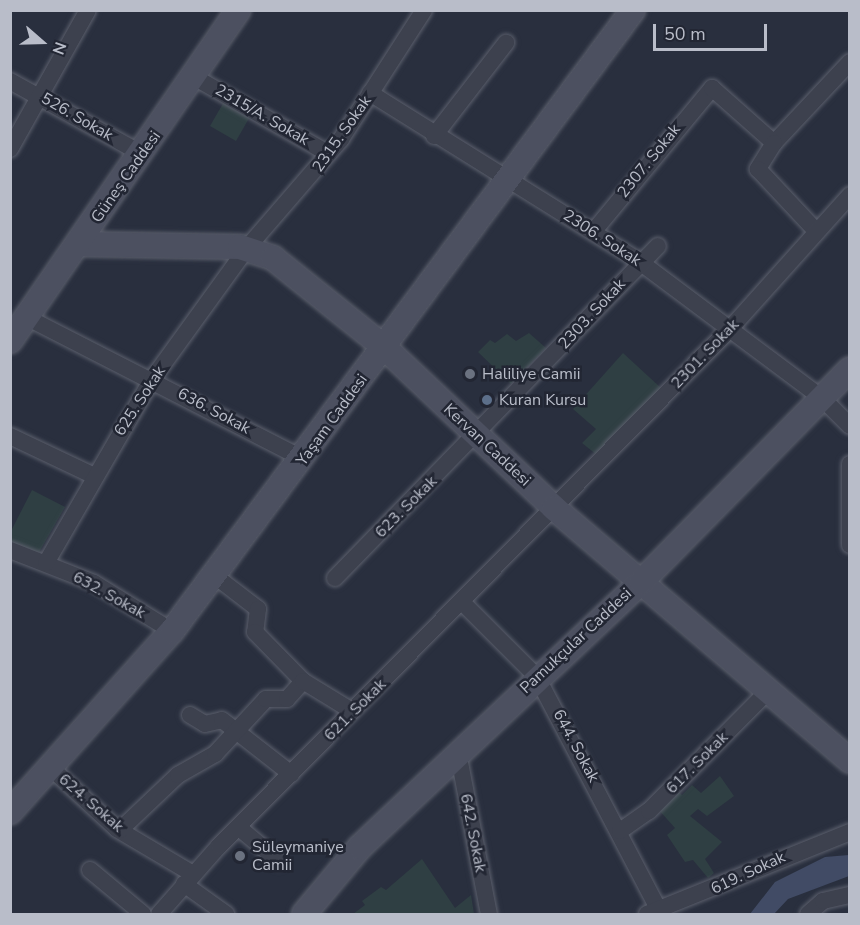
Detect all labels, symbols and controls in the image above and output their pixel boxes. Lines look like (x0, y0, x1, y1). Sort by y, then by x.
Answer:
north arrow (12, 12, 72, 72)
scale bar (656, 12, 770, 50)
text: 50 m (664, 22, 706, 46)
text: N (47, 39, 71, 58)
street label: 2315/A. Sokak (212, 80, 312, 150)
street label: 526. Sokak (38, 89, 116, 145)
street label: 2315. Sokak (309, 92, 375, 176)
street label: 2307. Sokak (613, 120, 685, 202)
street label: Güneş Caddesi (87, 127, 165, 227)
street label: 2306. Sokak (559, 206, 645, 270)
street label: 2303. Sokak (555, 275, 629, 353)
street label: 2301. Sokak (667, 315, 743, 393)
street label: 625. Sokak (110, 362, 170, 440)
place label: Haliliye Camii (482, 364, 580, 384)
marker: Haliliye Camii (463, 367, 477, 381)
street label: Yaşam Caddesi (292, 371, 372, 469)
street label: 636. Sokak (174, 384, 254, 438)
place label: Kuran Kursu (499, 390, 586, 410)
marker: Kuran Kursu (480, 393, 494, 407)
street label: Kervan Caddesi (440, 400, 534, 490)
street label: 623. Sokak (371, 472, 441, 542)
street label: 632. Sokak (69, 567, 149, 623)
street label: Pamukçular Caddesi (516, 584, 636, 698)
street label: 621. Sokak (320, 675, 390, 745)
street label: 644. Sokak (549, 706, 603, 786)
street label: 617. Sokak (662, 728, 732, 798)
street label: 624. Sokak (55, 770, 127, 836)
street label: 642. Sokak (456, 792, 490, 874)
place label: Süleymaniye Camii (252, 837, 344, 875)
street label: 619. Sokak (708, 847, 788, 899)
marker: Süleymaniye Camii (233, 849, 247, 863)

